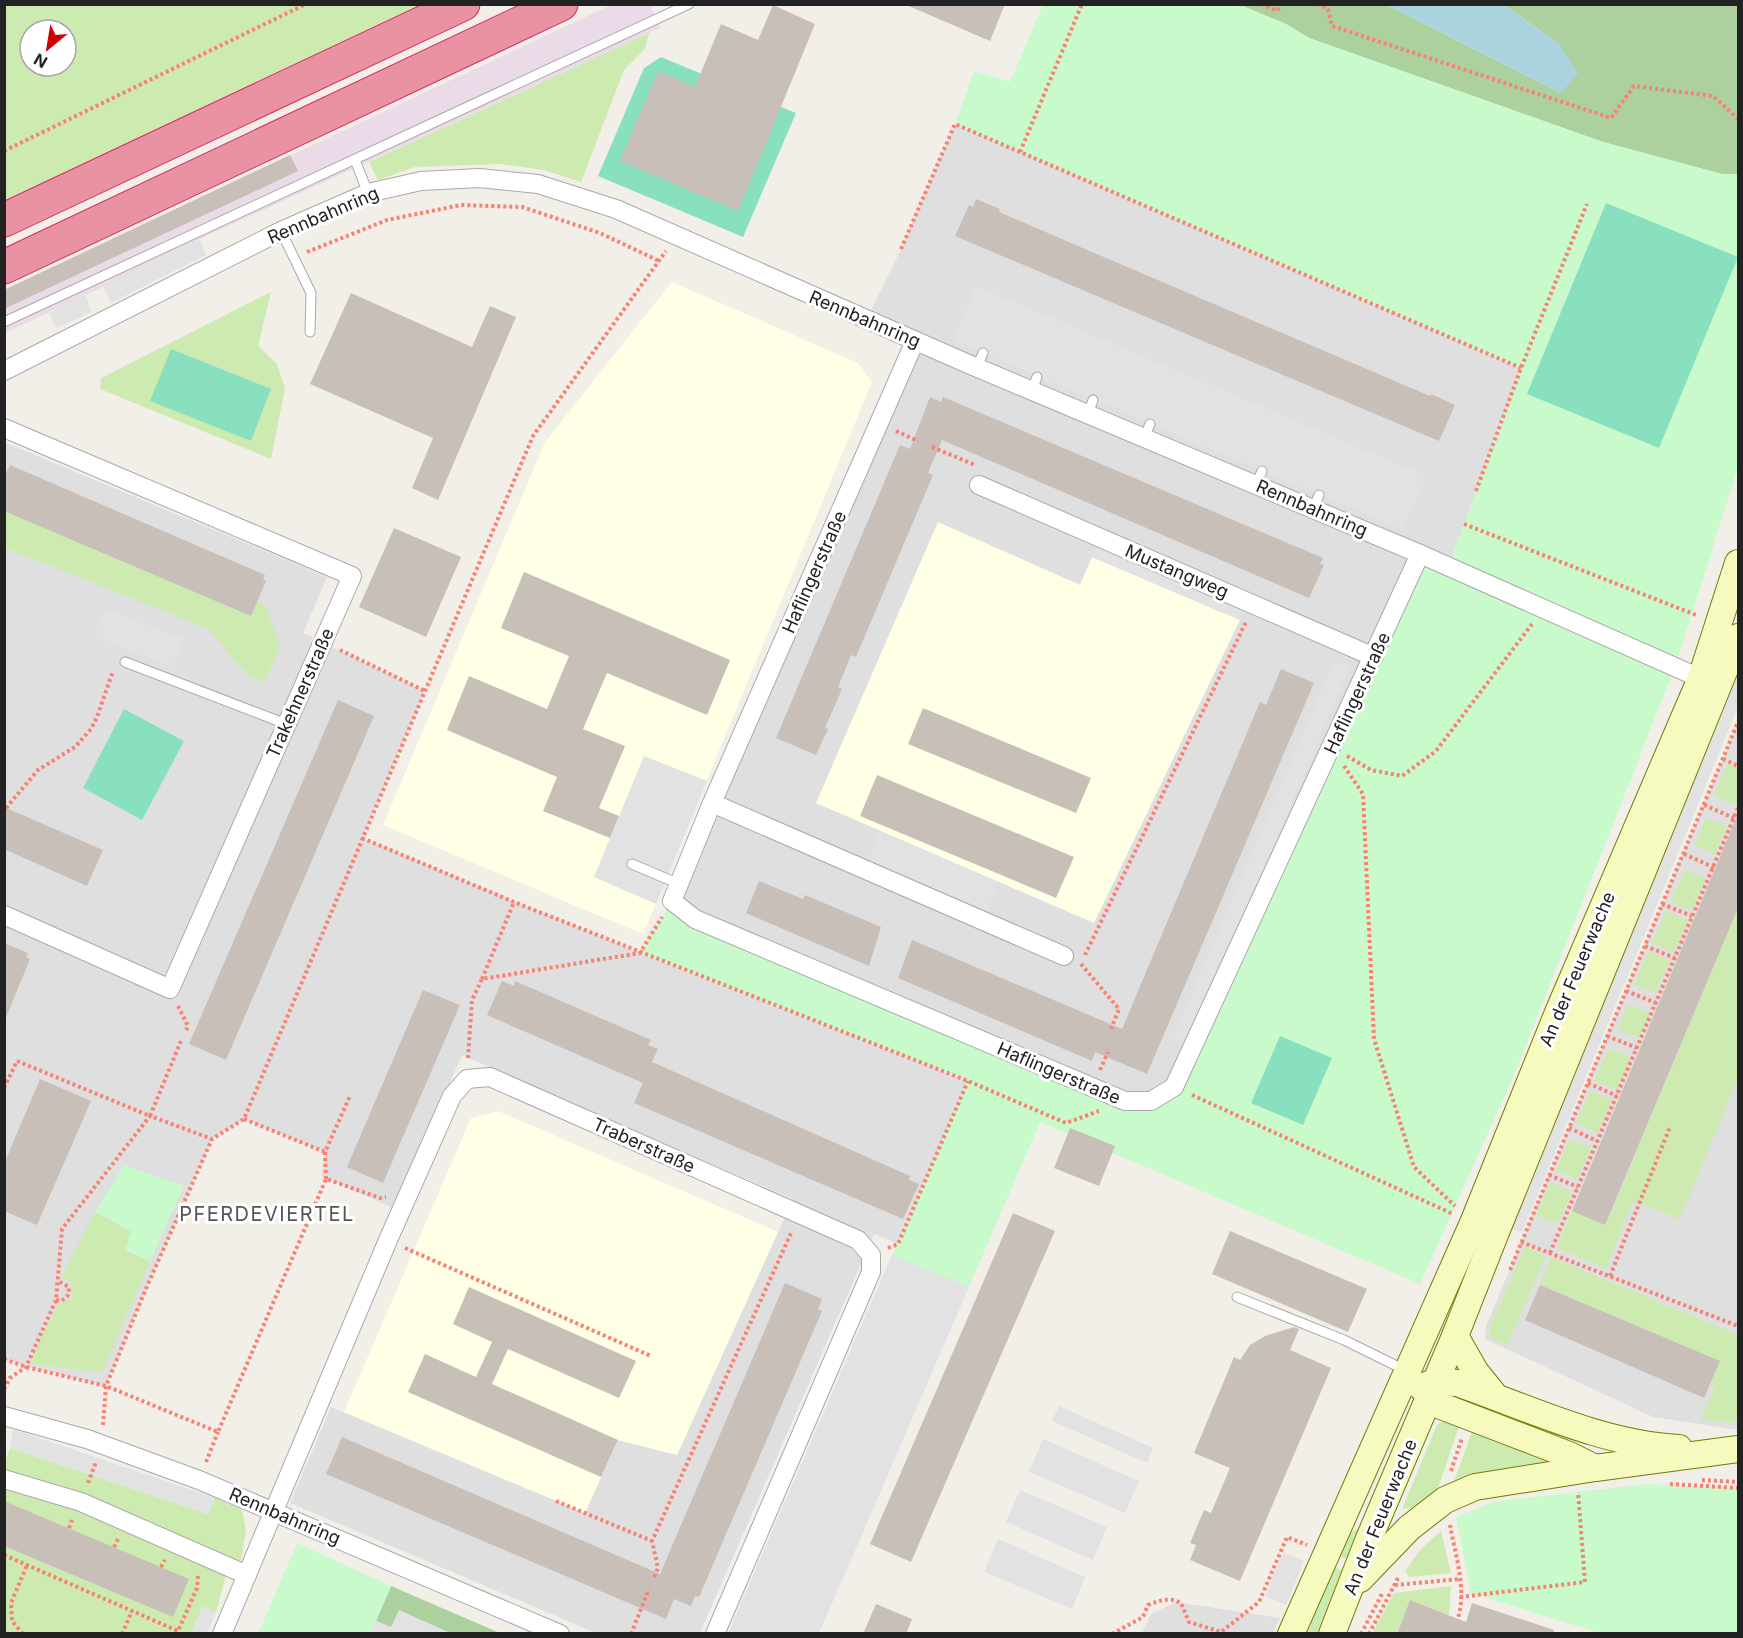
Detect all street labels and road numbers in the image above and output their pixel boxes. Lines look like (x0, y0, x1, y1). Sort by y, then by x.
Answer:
street label: Rennbahnring (264, 182, 382, 248)
street label: Rennbahnring (806, 286, 924, 352)
street label: Rennbahnring (1253, 475, 1371, 541)
street label: Haflingerstraße (778, 508, 850, 636)
street label: Mustangweg (1122, 540, 1232, 602)
street label: Trakehnerstraße (262, 625, 338, 761)
street label: Haflingerstraße (1320, 629, 1394, 757)
street label: An der Feuerwache (1535, 888, 1619, 1050)
street label: Haflingerstraße (994, 1038, 1124, 1108)
street label: Traberstraße (590, 1113, 698, 1177)
street label: An der Feuerwache (1339, 1436, 1421, 1598)
street label: Rennbahnring (226, 1483, 344, 1549)

